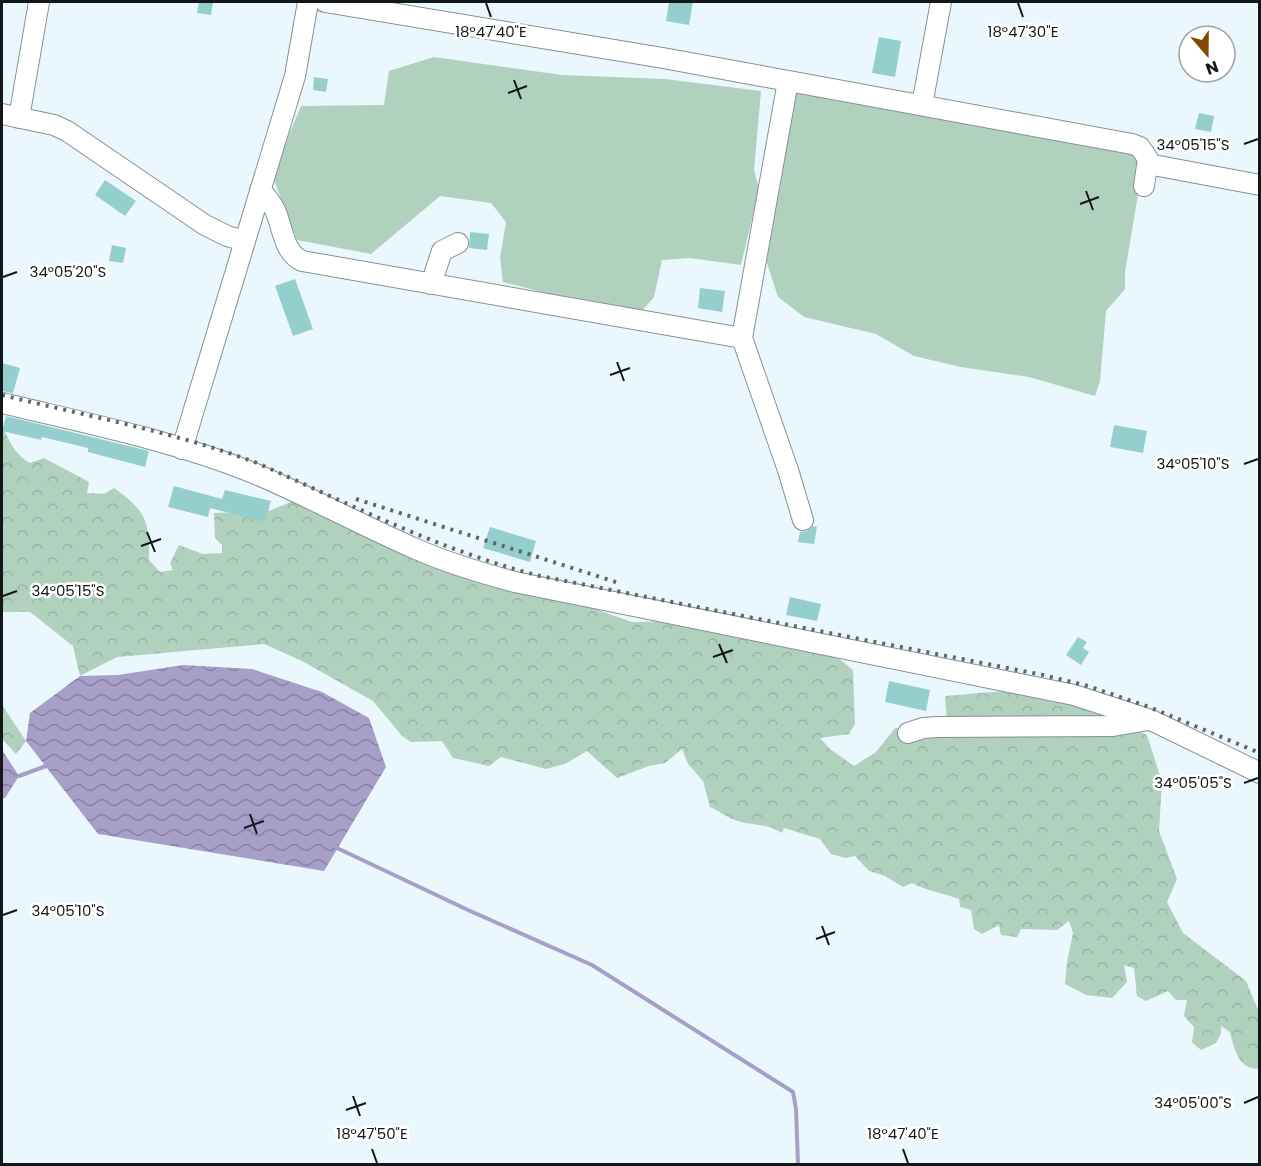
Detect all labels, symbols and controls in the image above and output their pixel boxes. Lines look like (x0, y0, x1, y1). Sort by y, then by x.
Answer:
text: 18°47'40"E (455, 21, 527, 42)
text: 18°47'30"E (988, 21, 1058, 42)
north arrow (1177, 24, 1237, 84)
text: N (1202, 55, 1222, 80)
text: 34°05'15"S (1156, 134, 1230, 155)
text: 34°05'20"S (30, 261, 106, 282)
text: 34°05'10"S (1156, 453, 1230, 474)
text: 34°05'15"S (31, 580, 105, 601)
text: 34°05'05"S (1154, 772, 1232, 793)
text: 34°05'10"S (31, 900, 105, 921)
text: 34°05'00"S (1154, 1092, 1232, 1113)
text: 18°47'50"E (336, 1123, 408, 1144)
text: 18°47'40"E (867, 1123, 939, 1144)

